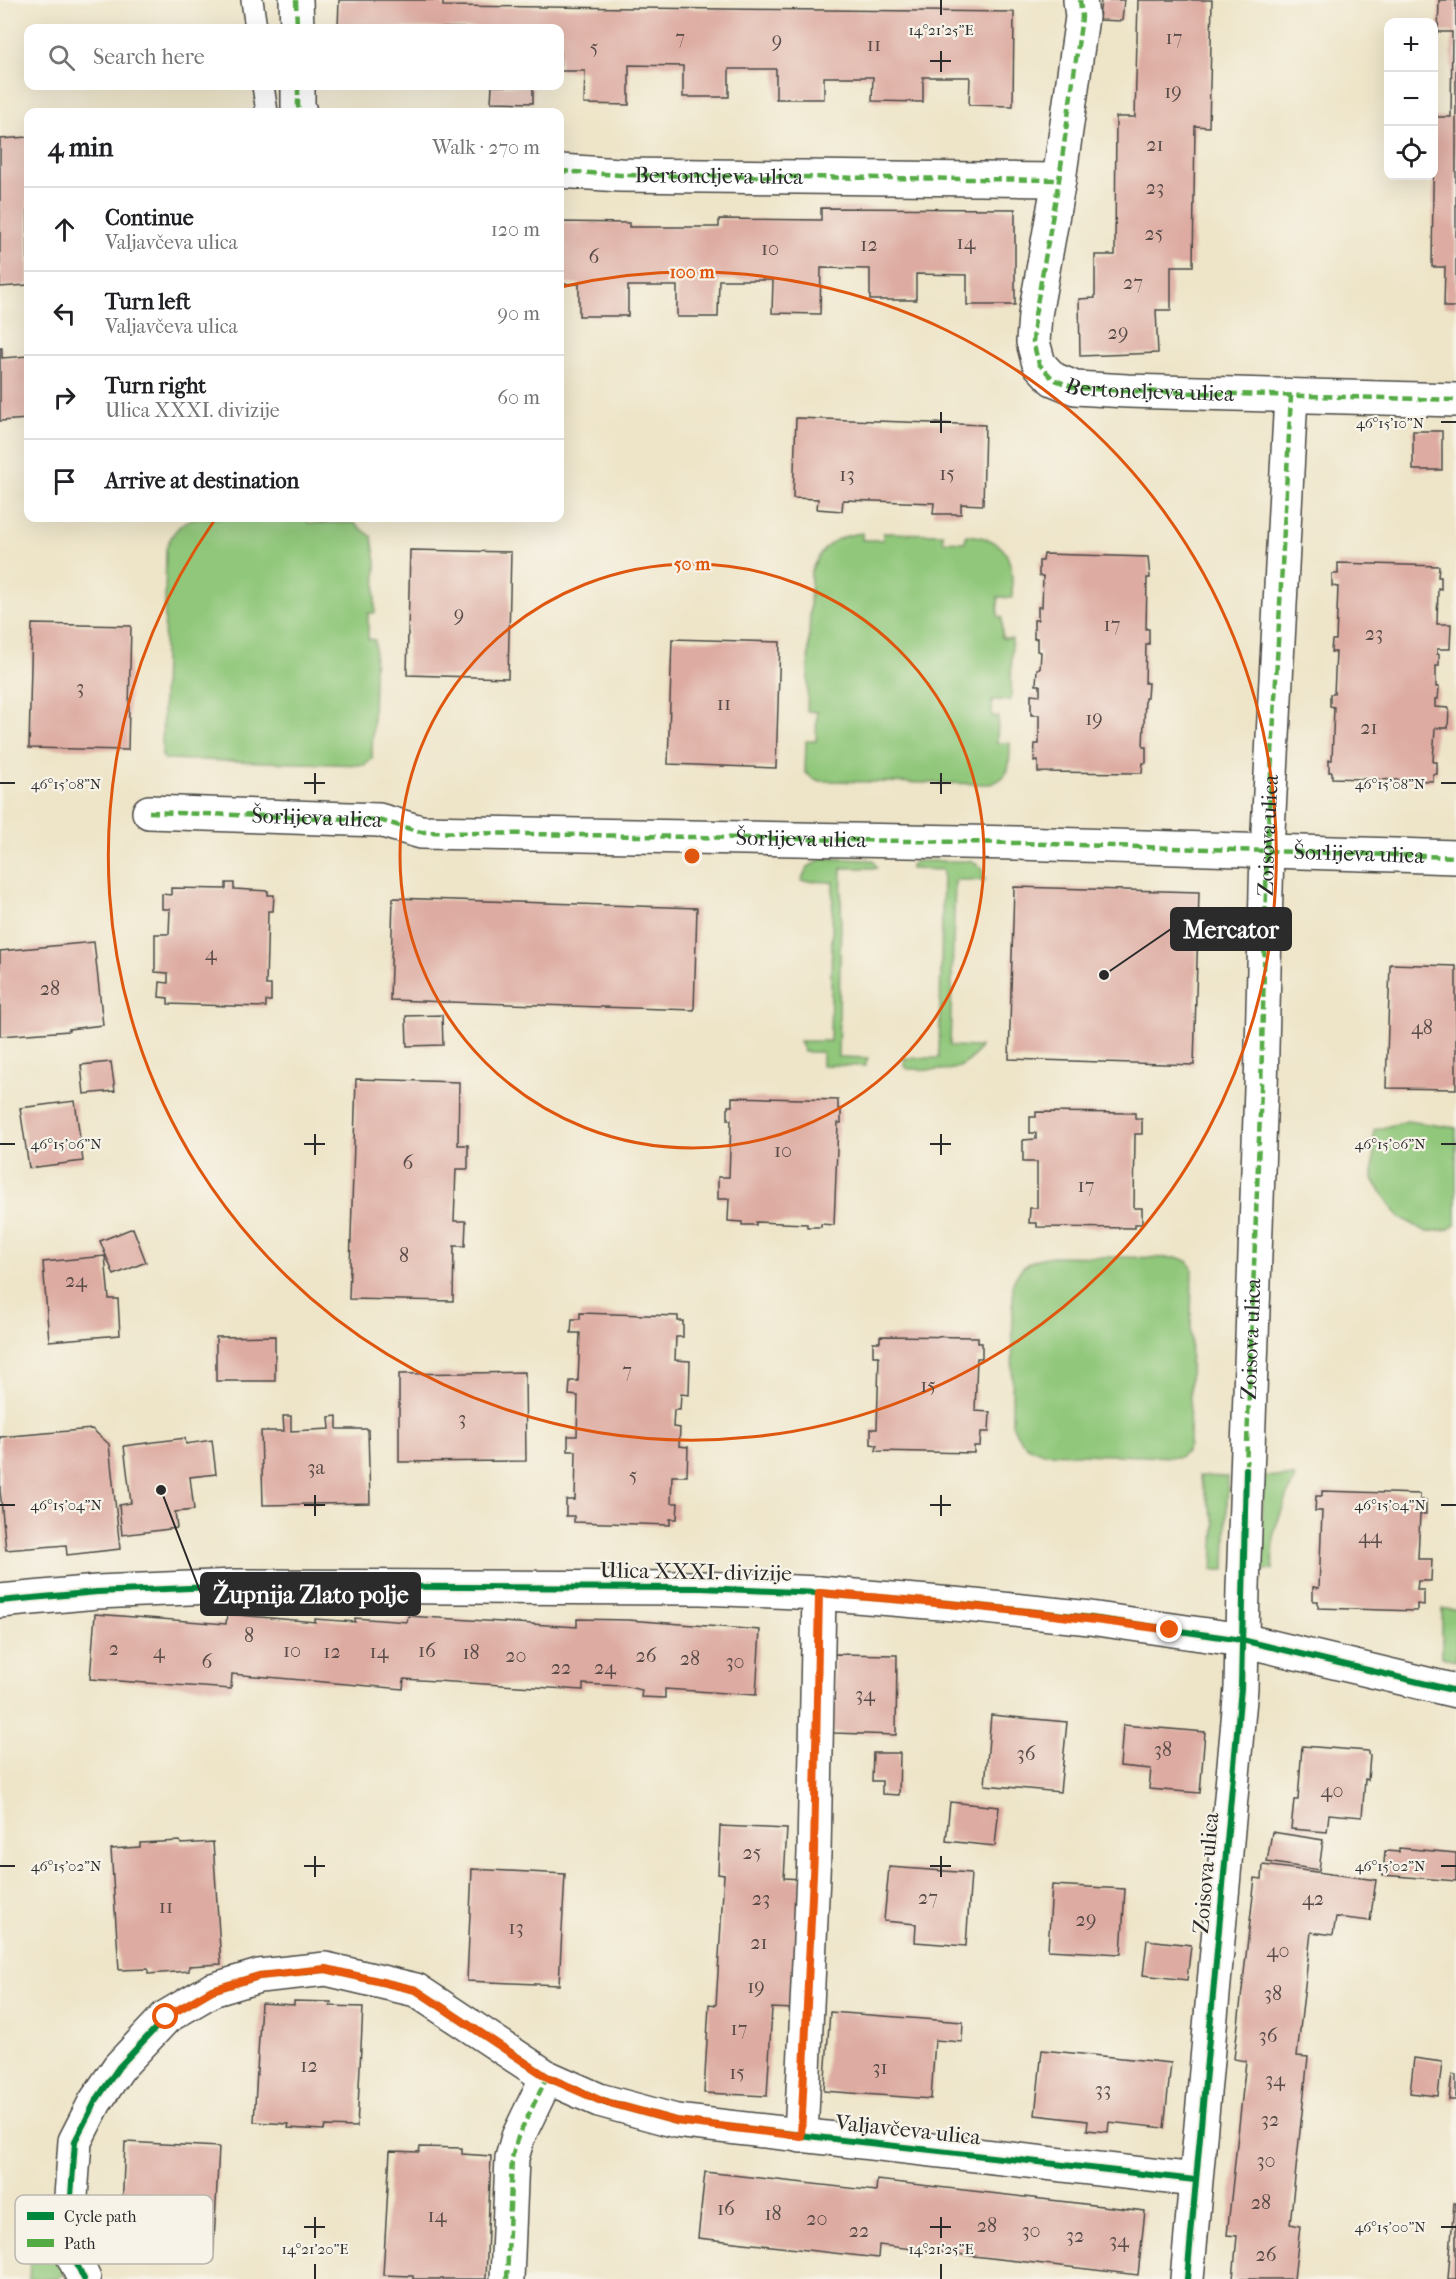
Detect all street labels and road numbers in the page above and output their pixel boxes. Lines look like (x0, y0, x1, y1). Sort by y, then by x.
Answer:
street label: Bertoncljeva ulica (634, 162, 804, 190)
street label: Bertoncljeva ulica (1061, 372, 1235, 407)
street label: Zoisova ulica (1253, 773, 1284, 897)
street label: Šorlijeva ulica (251, 802, 384, 833)
street label: Šorlijeva ulica (735, 824, 868, 853)
street label: Šorlijeva ulica (1293, 838, 1426, 869)
street label: Zoisova ulica (1236, 1277, 1267, 1400)
street label: Ulica XXXI. divizije (600, 1557, 792, 1587)
street label: Zoisova ulica (1188, 1810, 1224, 1935)
street label: Valjavčeva ulica (833, 2109, 983, 2151)

